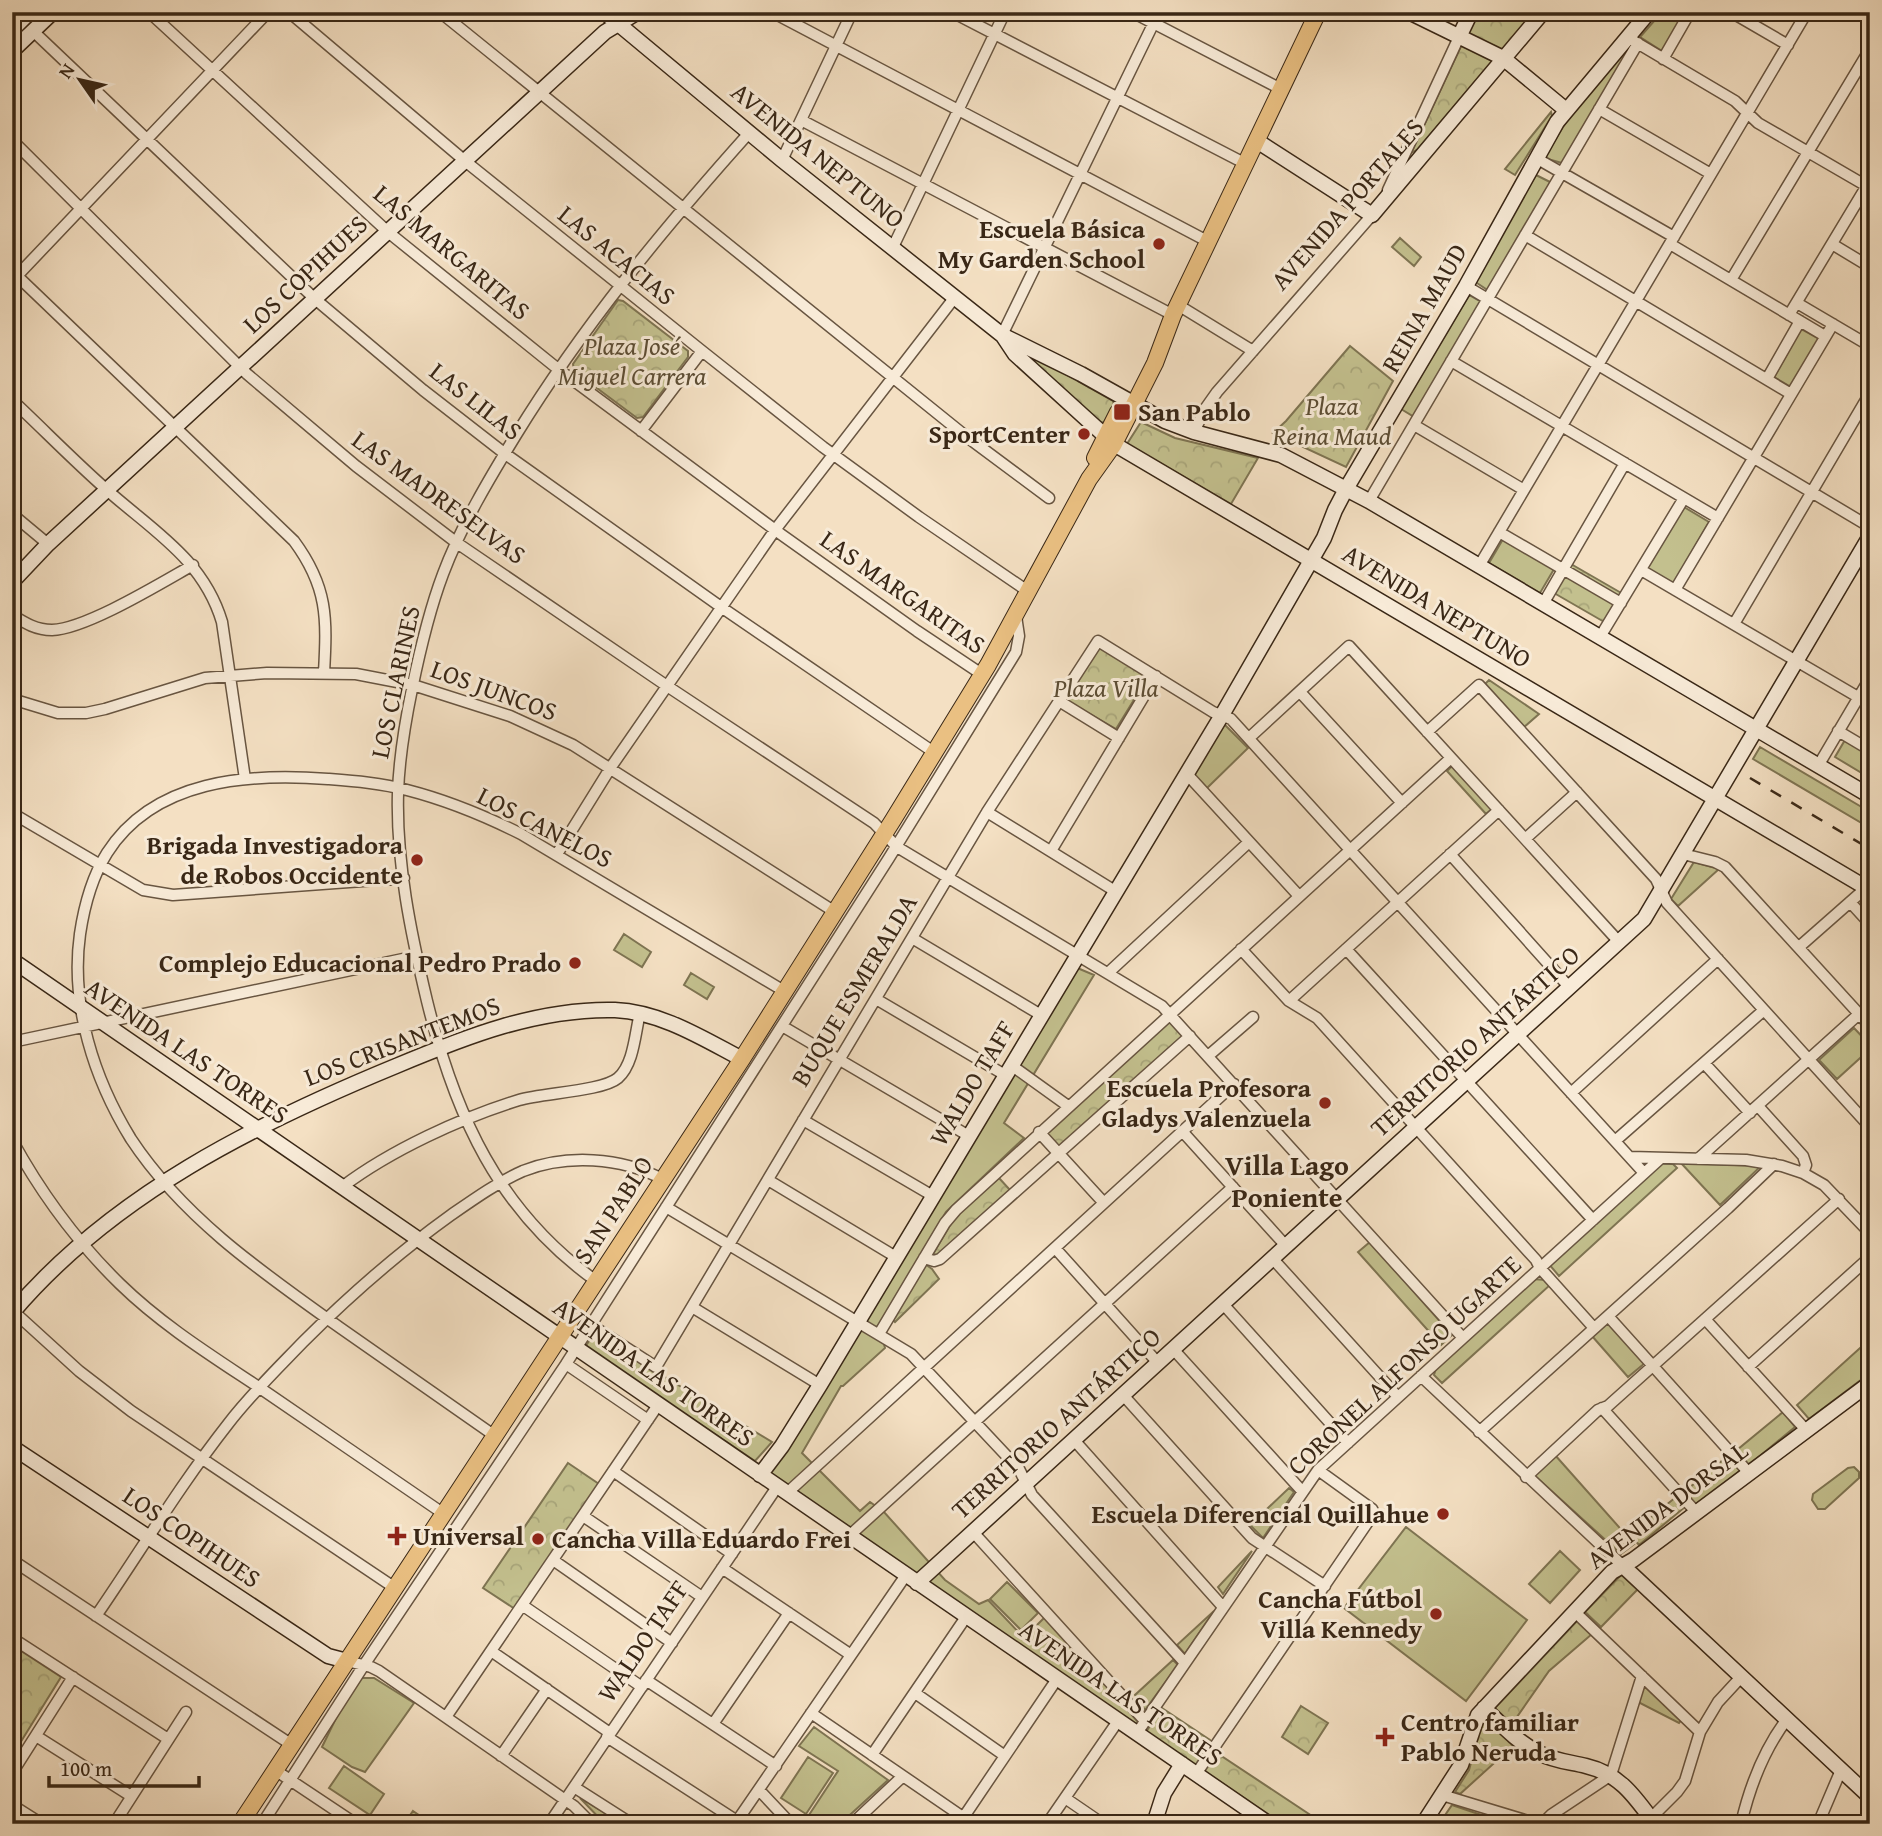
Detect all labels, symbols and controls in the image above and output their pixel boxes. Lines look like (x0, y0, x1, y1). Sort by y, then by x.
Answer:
north arrow (46, 46, 116, 116)
text: N (51, 57, 81, 84)
street label: AVENIDA NEPTUNO (723, 72, 914, 237)
street label: AVENIDA PORTALES (1261, 109, 1433, 298)
street label: LAS MARGARITAS (365, 174, 539, 329)
street label: LAS ACACIAS (550, 195, 685, 314)
street label: LOS COPIHUES (233, 205, 376, 342)
place label: Escuela Básica My Garden School (938, 209, 1146, 278)
marker: Escuela Básica My Garden School (1151, 236, 1167, 252)
street label: REINA MAUD (1371, 236, 1476, 380)
park label: Plaza José Miguel Carrera (558, 326, 706, 395)
street label: LAS LILAS (421, 352, 531, 449)
park label: Plaza Reina Maud (1272, 386, 1391, 455)
place label: San Pablo (1138, 392, 1251, 431)
marker: San Pablo (1112, 402, 1132, 422)
place label: SportCenter (929, 414, 1070, 453)
street label: LAS MADRESELVAS (344, 420, 535, 573)
marker: SportCenter (1076, 426, 1092, 442)
street label: LAS MARGARITAS (812, 520, 994, 663)
street label: AVENIDA NEPTUNO (1335, 534, 1539, 677)
street label: LOS CLARINES (359, 602, 430, 762)
street label: LOS JUNCOS (426, 649, 563, 730)
park label: Plaza Villa (1052, 668, 1159, 707)
street label: LOS CANELOS (471, 776, 620, 877)
place label: Brigada Investigadora de Robos Occidente (146, 825, 404, 894)
marker: Brigada Investigadora de Robos Occidente (409, 852, 425, 868)
street label: BUQUE ESMERALDA (781, 886, 927, 1093)
street label: TERRITORIO ANTÁRTICO (1361, 936, 1588, 1146)
place label: Complejo Educacional Pedro Prado (159, 943, 561, 982)
marker: Complejo Educacional Pedro Prado (567, 955, 583, 971)
street label: AVENIDA LAS TORRES (78, 968, 297, 1133)
street label: LOS CRISANTEMOS (298, 985, 505, 1096)
street label: WALDO TAFF (919, 1013, 1024, 1153)
place label: Escuela Profesora Gladys Valenzuela (1102, 1068, 1312, 1137)
marker: Escuela Profesora Gladys Valenzuela (1317, 1095, 1333, 1111)
district label: Villa Lago Poniente (1225, 1144, 1349, 1217)
street label: SAN PABLO (563, 1148, 662, 1272)
street label: CORONEL ALFONSO UGARTE (1278, 1245, 1529, 1484)
street label: AVENIDA LAS TORRES (545, 1287, 763, 1456)
street label: TERRITORIO ANTÁRTICO (942, 1318, 1169, 1528)
street label: AVENIDA DORSAL (1578, 1431, 1756, 1578)
street label: LOS COPIHUES (115, 1476, 269, 1597)
place label: Escuela Diferencial Quillahue (1092, 1494, 1429, 1533)
marker: Escuela Diferencial Quillahue (1435, 1506, 1451, 1522)
place label: Universal (413, 1516, 524, 1555)
place label: Cancha Villa Eduardo Frei (552, 1519, 851, 1558)
marker: Universal (387, 1526, 407, 1546)
marker: Cancha Villa Eduardo Frei (530, 1531, 546, 1547)
street label: WALDO TAFF (587, 1572, 698, 1710)
place label: Cancha Fútbol Villa Kennedy (1258, 1579, 1423, 1648)
marker: Cancha Fútbol Villa Kennedy (1428, 1606, 1444, 1622)
street label: AVENIDA LAS TORRES (1012, 1610, 1231, 1775)
place label: Centro familiar Pablo Neruda (1401, 1702, 1579, 1771)
marker: Centro familiar Pablo Neruda (1375, 1727, 1395, 1747)
scale bar (49, 1745, 200, 1789)
text: 100 m (60, 1753, 112, 1784)

